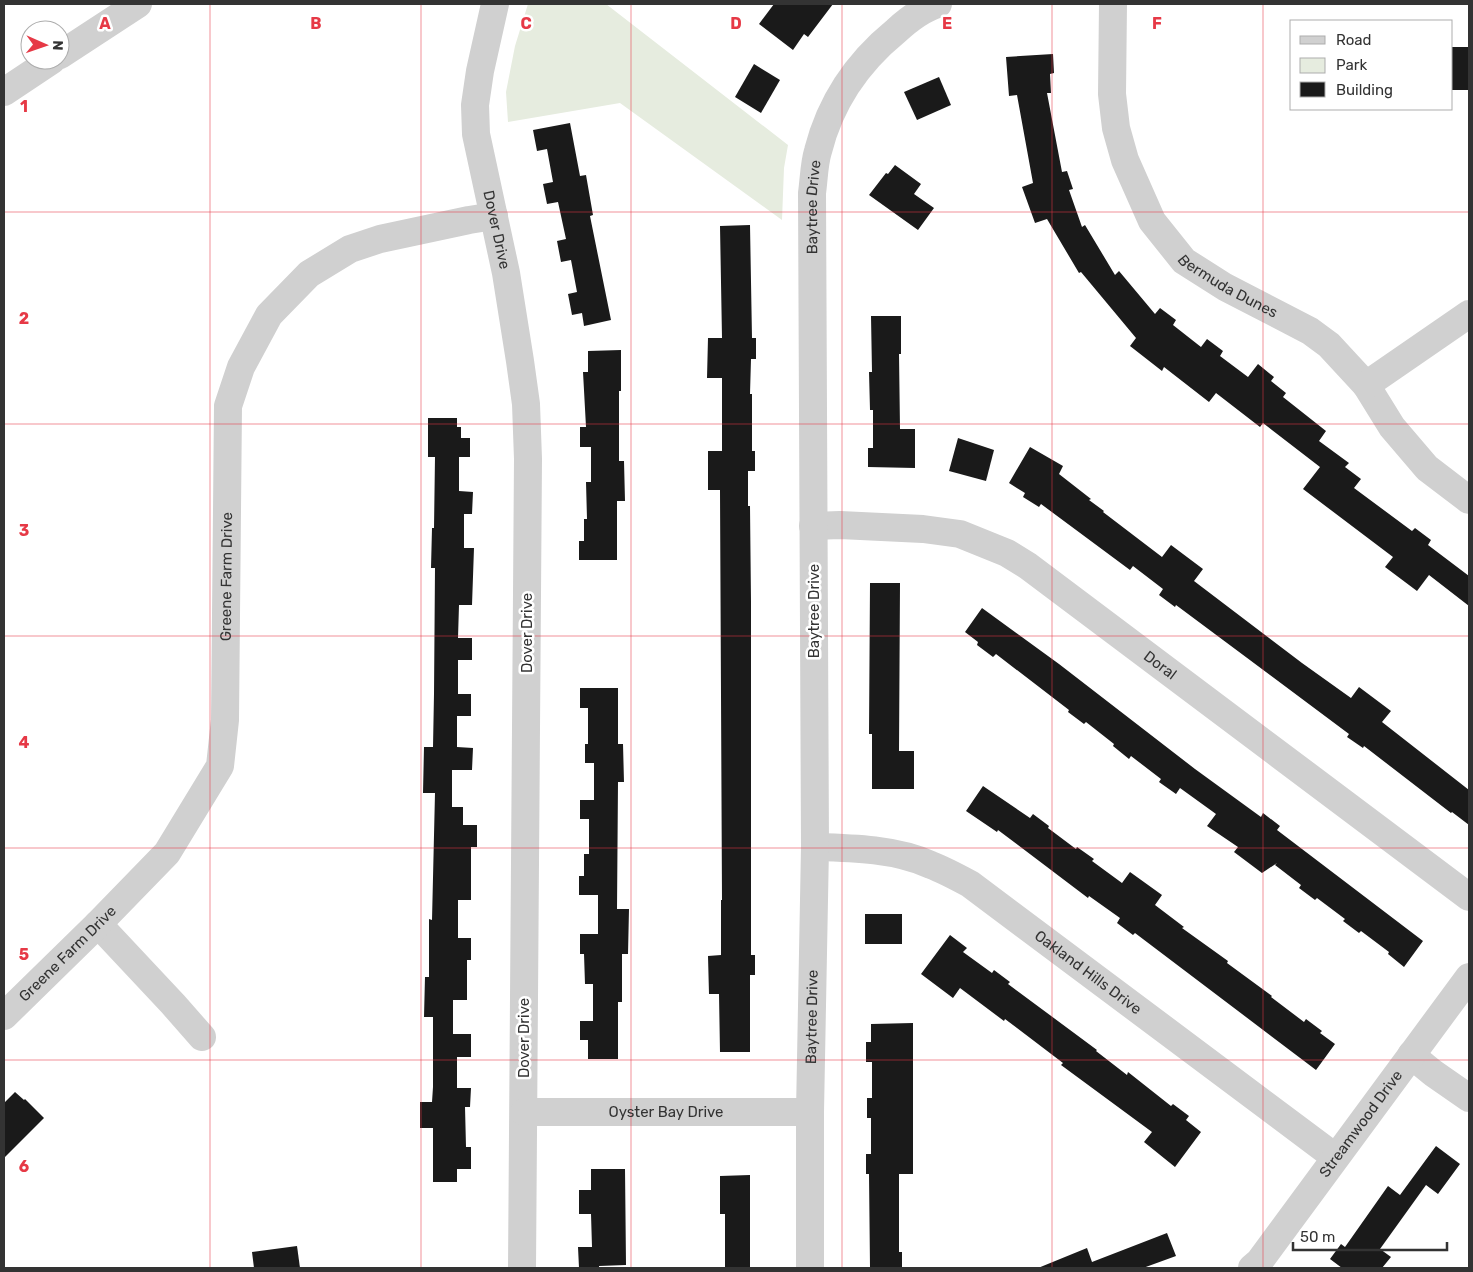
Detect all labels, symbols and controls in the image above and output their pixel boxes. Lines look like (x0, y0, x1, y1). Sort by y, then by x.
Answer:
text: A (99, 14, 111, 33)
text: B (310, 14, 322, 33)
text: C (520, 14, 532, 33)
text: D (730, 14, 742, 33)
text: E (942, 14, 952, 33)
text: F (1152, 14, 1162, 33)
north arrow (20, 20, 70, 70)
legend (1290, 20, 1453, 110)
text: Road (1336, 31, 1372, 49)
text: N (49, 40, 66, 51)
text: Park (1336, 56, 1367, 74)
text: Building (1336, 81, 1393, 99)
text: 1 (20, 97, 28, 116)
street label: Baytree Drive (803, 159, 825, 254)
street label: Dover Drive (479, 189, 514, 271)
street label: Bermuda Dunes (1174, 251, 1281, 322)
text: 2 (19, 309, 29, 328)
street label: Greene Farm Drive (217, 512, 236, 641)
text: 3 (19, 521, 29, 540)
street label: Baytree Drive (805, 564, 823, 658)
street label: Dover Drive (518, 593, 536, 673)
street label: Doral (1140, 647, 1180, 683)
text: 4 (19, 733, 30, 752)
street label: Greene Farm Drive (15, 902, 120, 1005)
street label: Oakland Hills Drive (1031, 926, 1145, 1018)
text: 5 (19, 945, 29, 964)
street label: Baytree Drive (802, 970, 822, 1064)
street label: Dover Drive (515, 998, 533, 1078)
street label: Streamwood Drive (1316, 1067, 1406, 1181)
street label: Oyster Bay Drive (608, 1103, 724, 1121)
text: 6 (19, 1157, 29, 1176)
scale bar (1293, 1220, 1447, 1252)
text: 50 m (1300, 1228, 1335, 1246)

